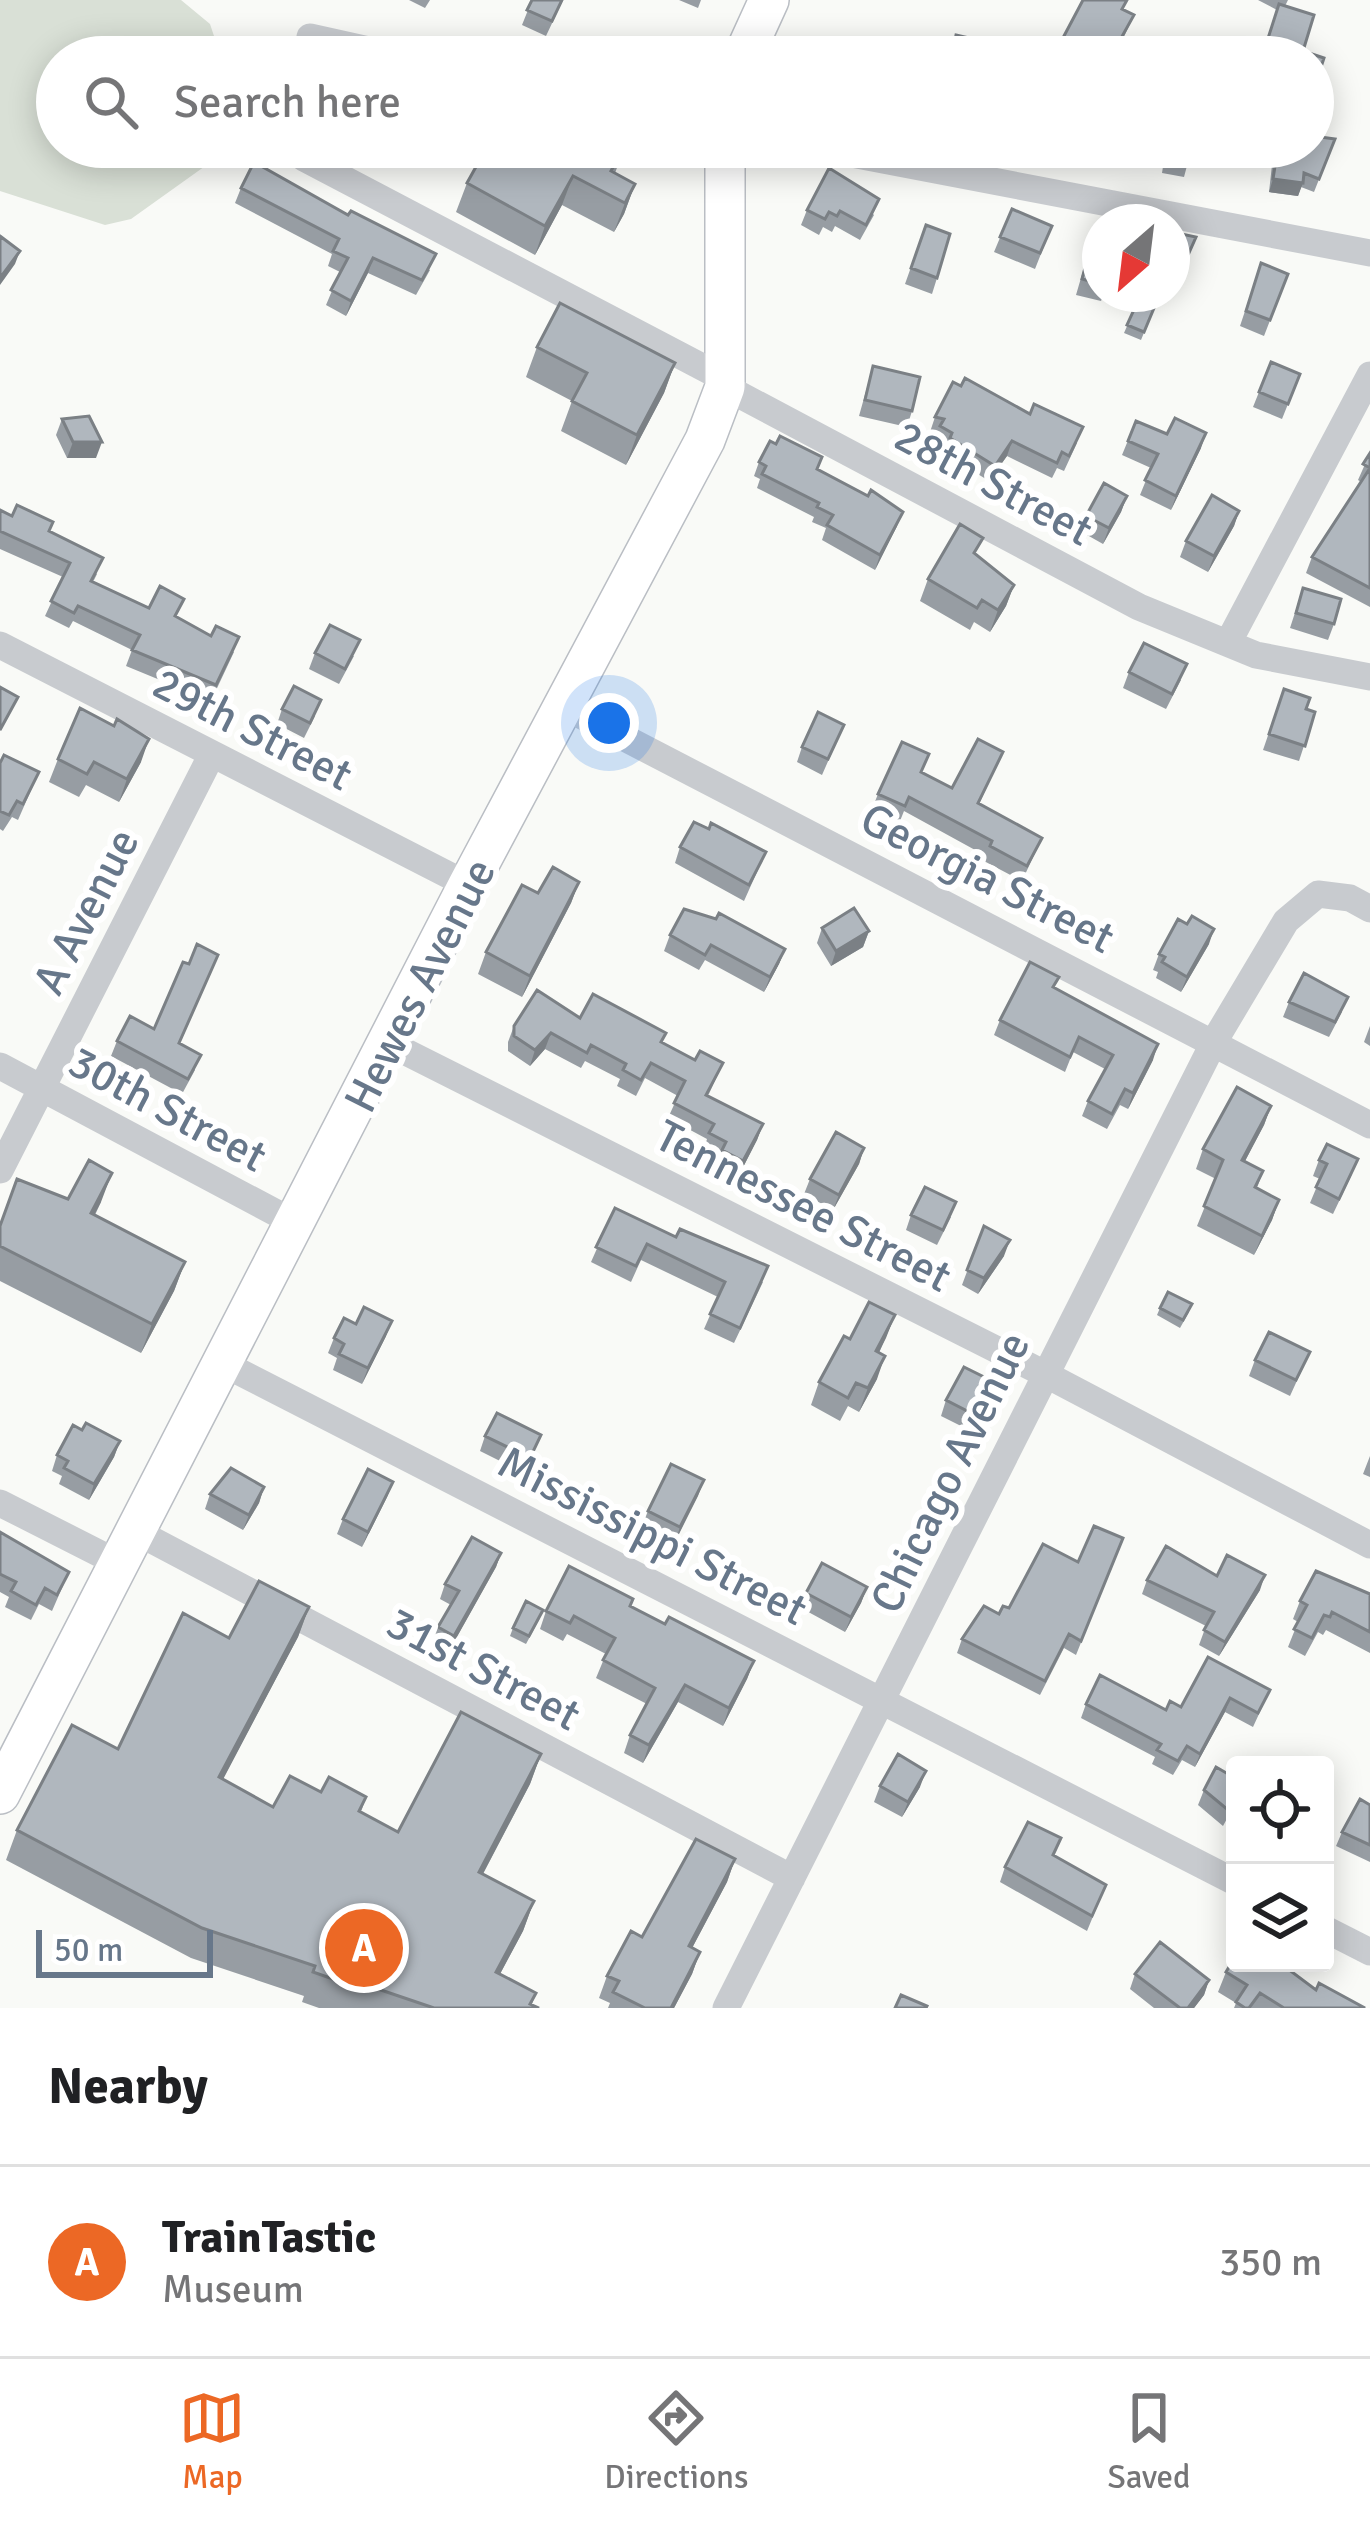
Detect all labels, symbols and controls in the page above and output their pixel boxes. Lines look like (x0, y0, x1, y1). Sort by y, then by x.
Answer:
search box (36, 36, 1334, 168)
icon: search (78, 69, 144, 135)
text: Search here (174, 75, 401, 130)
north arrow (1082, 204, 1190, 312)
street label: 28th Street (885, 408, 1102, 558)
street label: 29th Street (144, 656, 361, 803)
your location (579, 693, 639, 753)
street label: Georgia Street (852, 791, 1123, 966)
street label: A Avenue (21, 820, 151, 1004)
street label: Hewes Avenue (333, 850, 508, 1122)
street label: 30th Street (59, 1034, 276, 1184)
street label: Tennessee Street (646, 1108, 960, 1304)
street label: Chicago Avenue (859, 1323, 1042, 1622)
street label: Mississippi Street (489, 1435, 816, 1638)
street label: 31st Street (377, 1595, 589, 1743)
map controls (1226, 1756, 1334, 1972)
button: locate (1226, 1756, 1334, 1864)
button: layers (1226, 1864, 1334, 1972)
pin: A (325, 1903, 403, 1993)
scale bar (36, 1924, 213, 1977)
text: 50 m (54, 1930, 123, 1971)
text: Nearby (48, 2055, 208, 2118)
text: TrainTastic (162, 2210, 376, 2265)
text: A (75, 2238, 99, 2286)
text: 350 m (1219, 2238, 1322, 2286)
text: Museum (162, 2265, 304, 2313)
tab: Map (179, 2385, 245, 2498)
tab: Directions (604, 2385, 749, 2498)
tab: Saved (1107, 2385, 1191, 2498)

